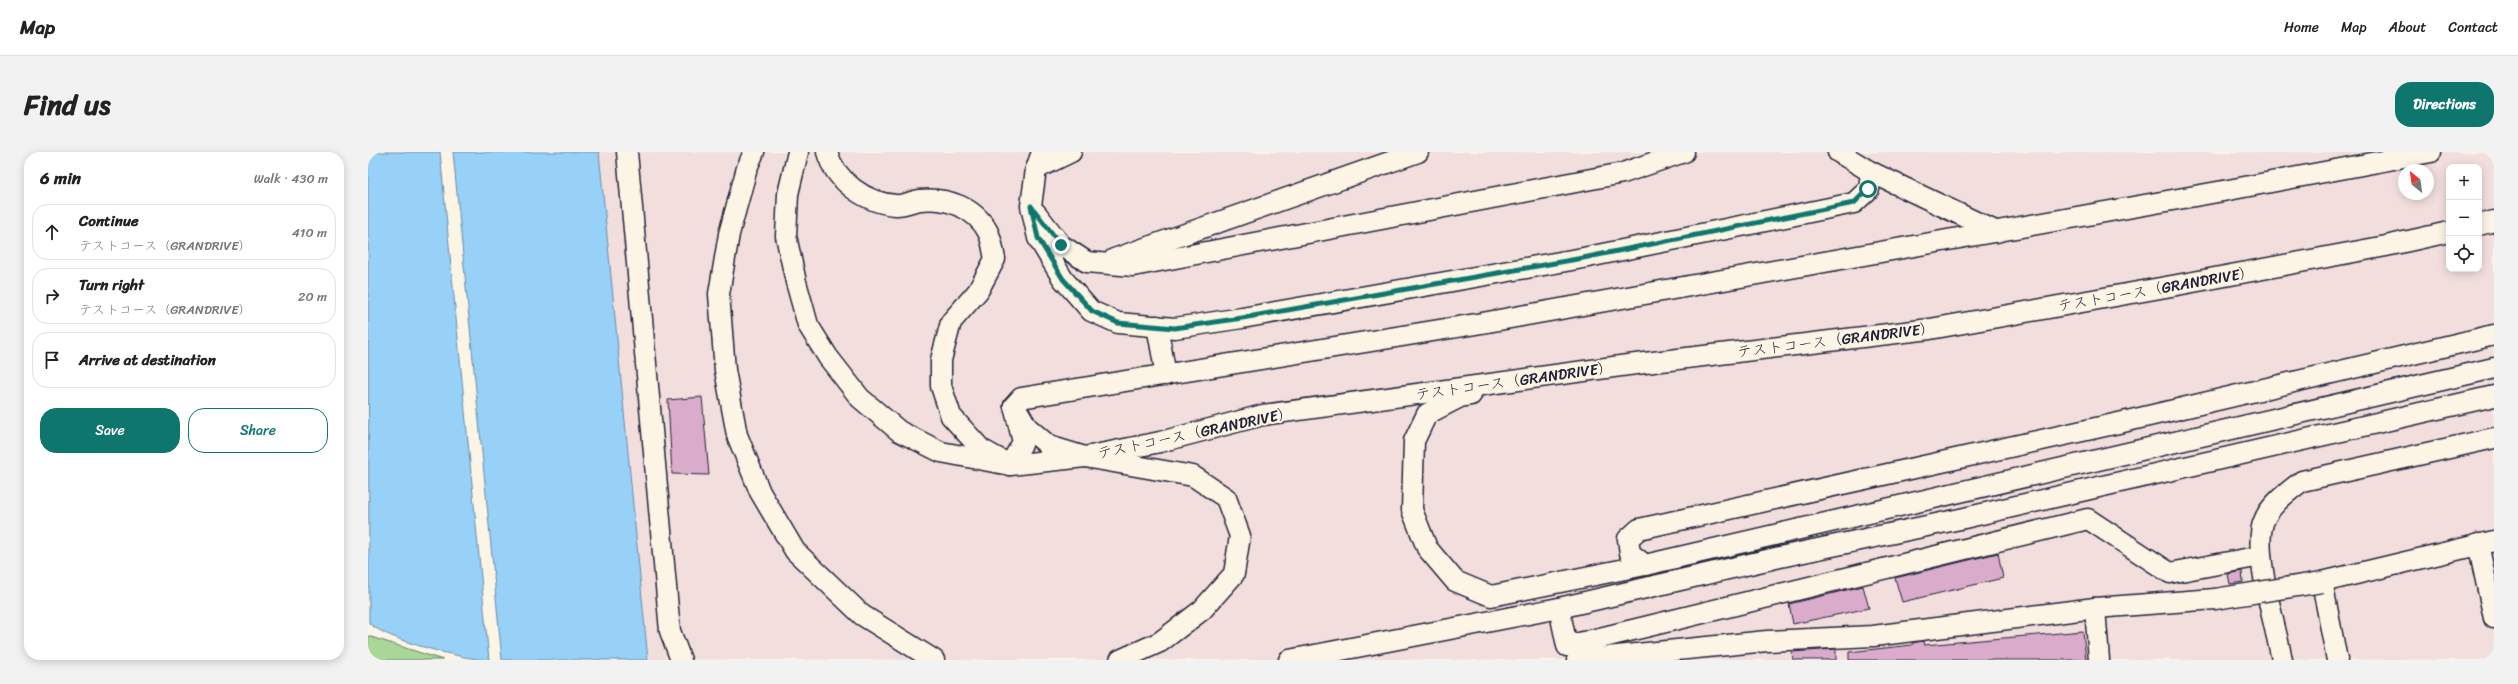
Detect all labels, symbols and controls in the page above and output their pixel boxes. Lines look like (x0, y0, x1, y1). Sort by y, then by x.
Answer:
text: Map (20, 11, 55, 44)
text: Home (2284, 15, 2319, 40)
text: Map (2341, 15, 2367, 40)
text: About (2389, 15, 2426, 40)
text: Contact (2448, 15, 2498, 40)
text: Find us (24, 80, 111, 129)
button: Directions (2395, 82, 2494, 127)
text: 6 min (40, 163, 81, 193)
north arrow (2398, 164, 2434, 200)
map controls (2446, 164, 2482, 272)
button: + (2446, 164, 2482, 200)
text: Walk · 430 m (254, 167, 328, 190)
route start (1859, 180, 1877, 198)
button: − (2446, 200, 2482, 236)
text: Continue (79, 208, 139, 234)
icon: ahead (41, 221, 63, 243)
text: 410 m (292, 221, 327, 244)
text: テストコース（GRANDRIVE） (79, 234, 252, 257)
route end (1052, 236, 1070, 254)
button: locate (2446, 236, 2482, 272)
street label: テストコース（GRANDRIVE） (2056, 259, 2256, 319)
text: Turn right (79, 272, 144, 298)
icon: right (41, 285, 63, 307)
text: 20 m (298, 285, 327, 308)
text: テストコース（GRANDRIVE） (79, 298, 252, 321)
street label: テストコース（GRANDRIVE） (1736, 315, 1936, 365)
text: Arrive at destination (79, 347, 216, 373)
icon: arrive (41, 349, 63, 371)
street label: テストコース（GRANDRIVE） (1414, 354, 1614, 408)
street label: テストコース（GRANDRIVE） (1095, 400, 1295, 466)
button: Save (40, 408, 180, 453)
button: Share (188, 408, 328, 453)

